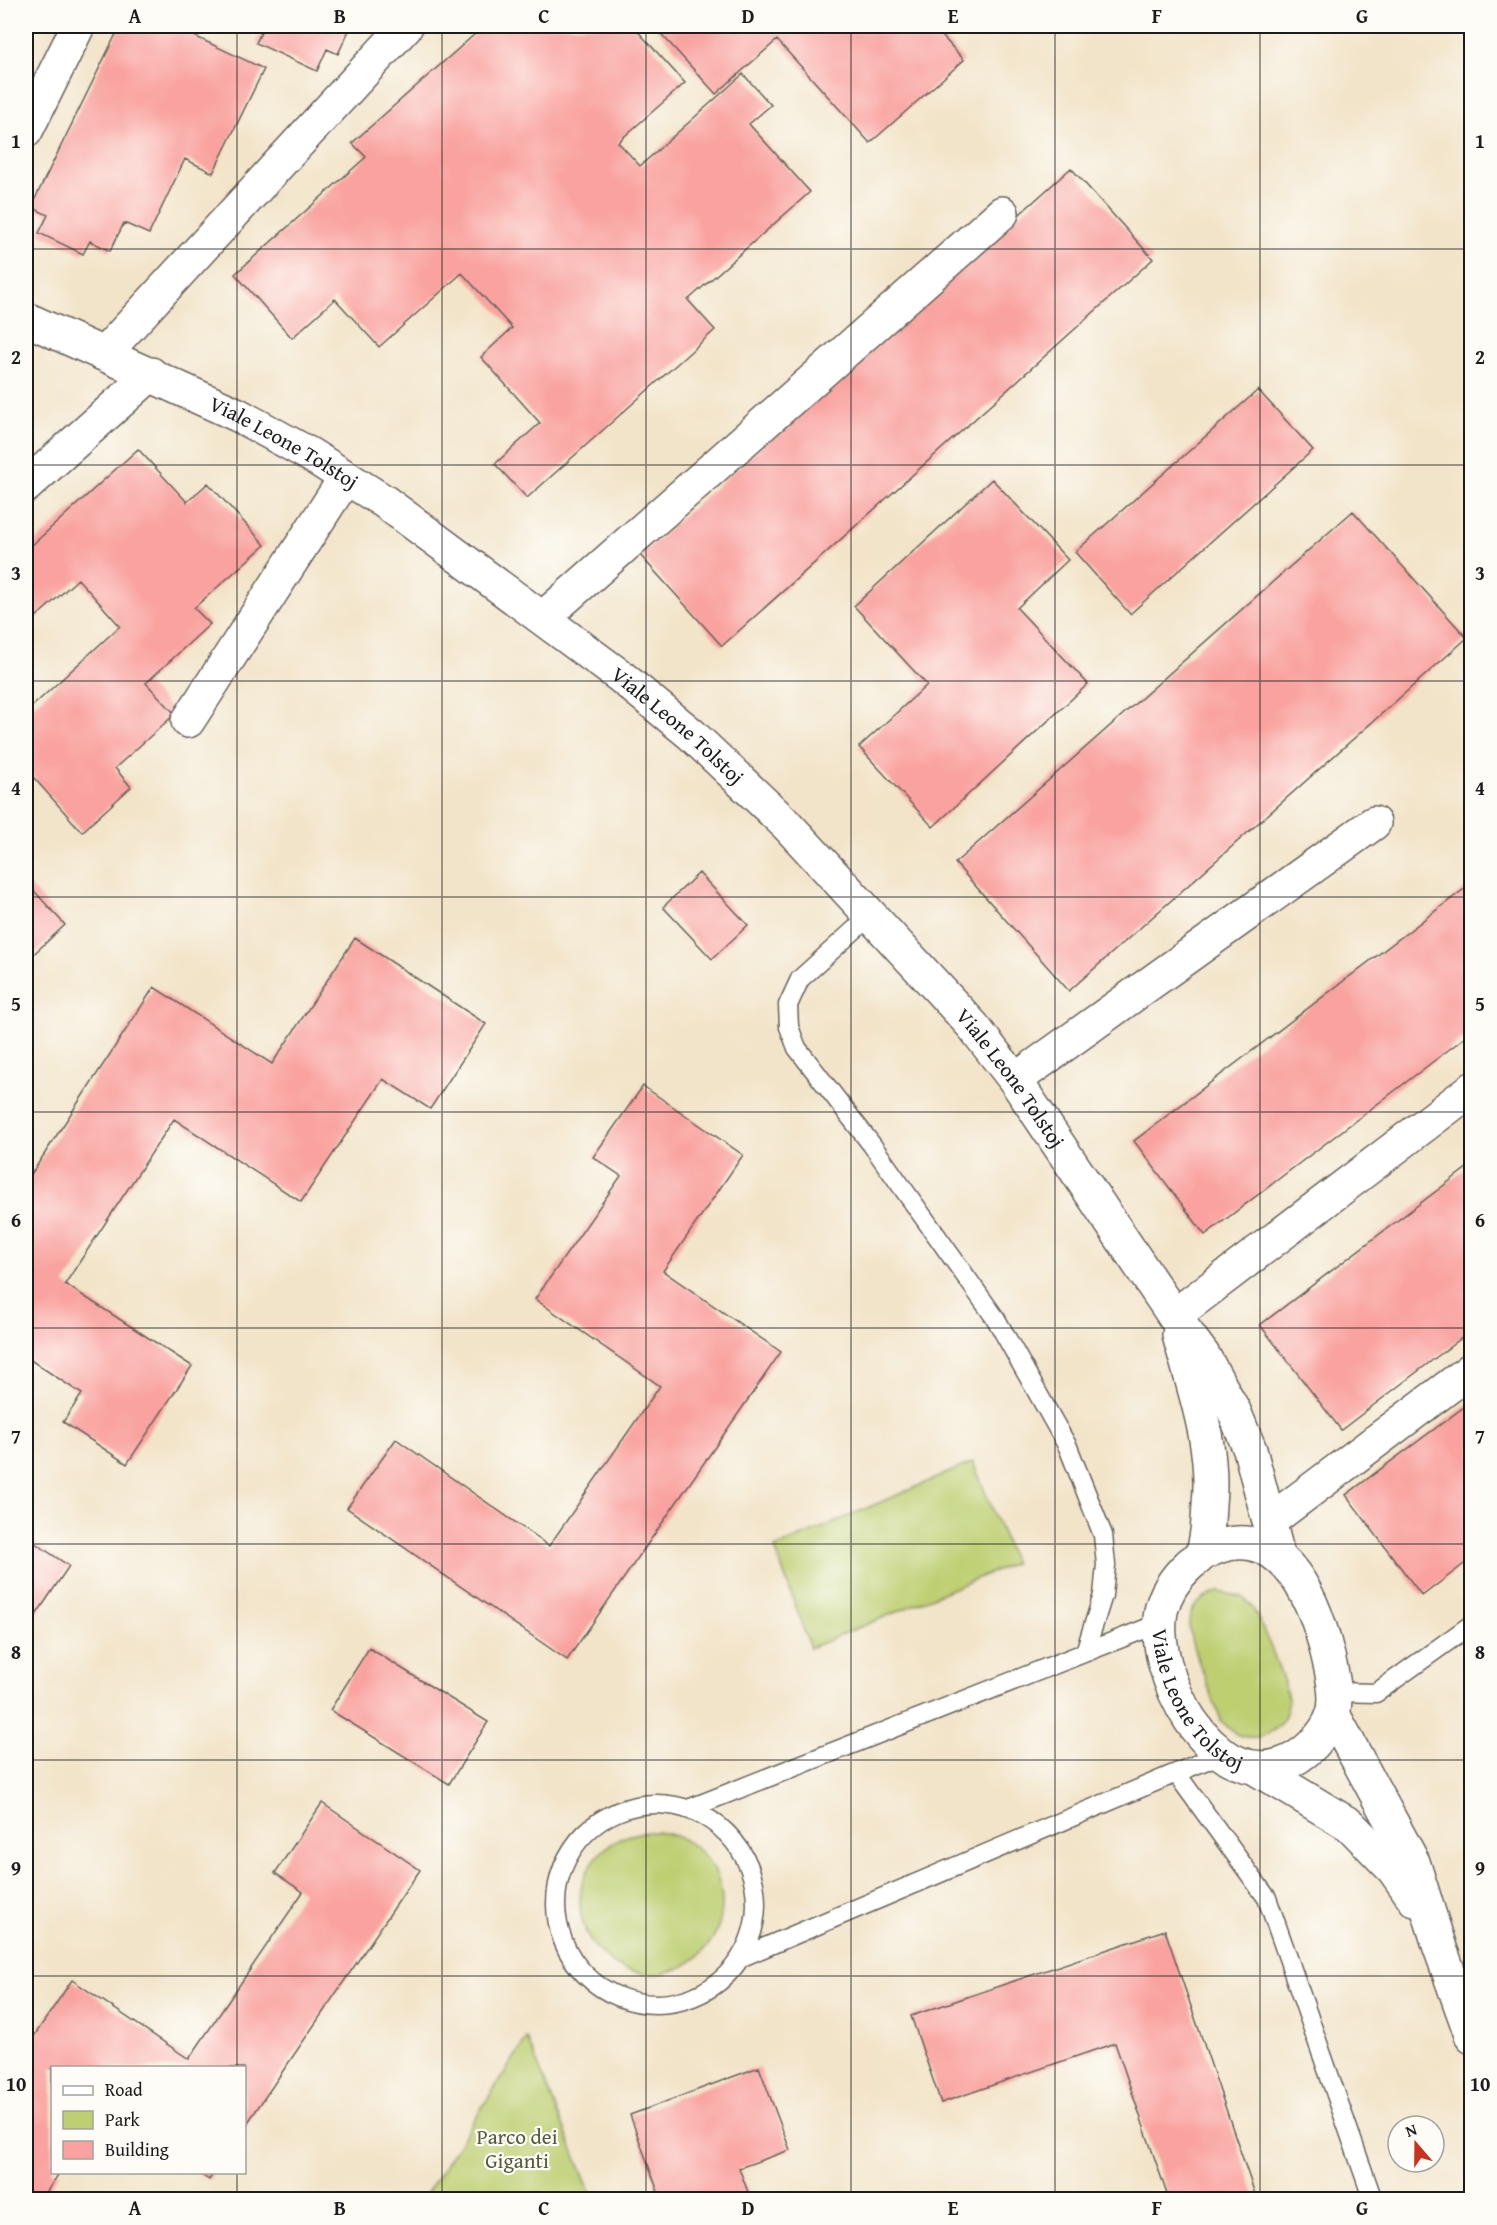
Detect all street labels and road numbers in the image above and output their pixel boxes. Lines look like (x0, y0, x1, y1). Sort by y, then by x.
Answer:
street label: Viale Leone Tolstoj (204, 388, 365, 496)
street label: Viale Leone Tolstoj (605, 659, 751, 791)
street label: Viale Leone Tolstoj (949, 1001, 1072, 1154)
street label: Viale Leone Tolstoj (1145, 1627, 1248, 1778)

